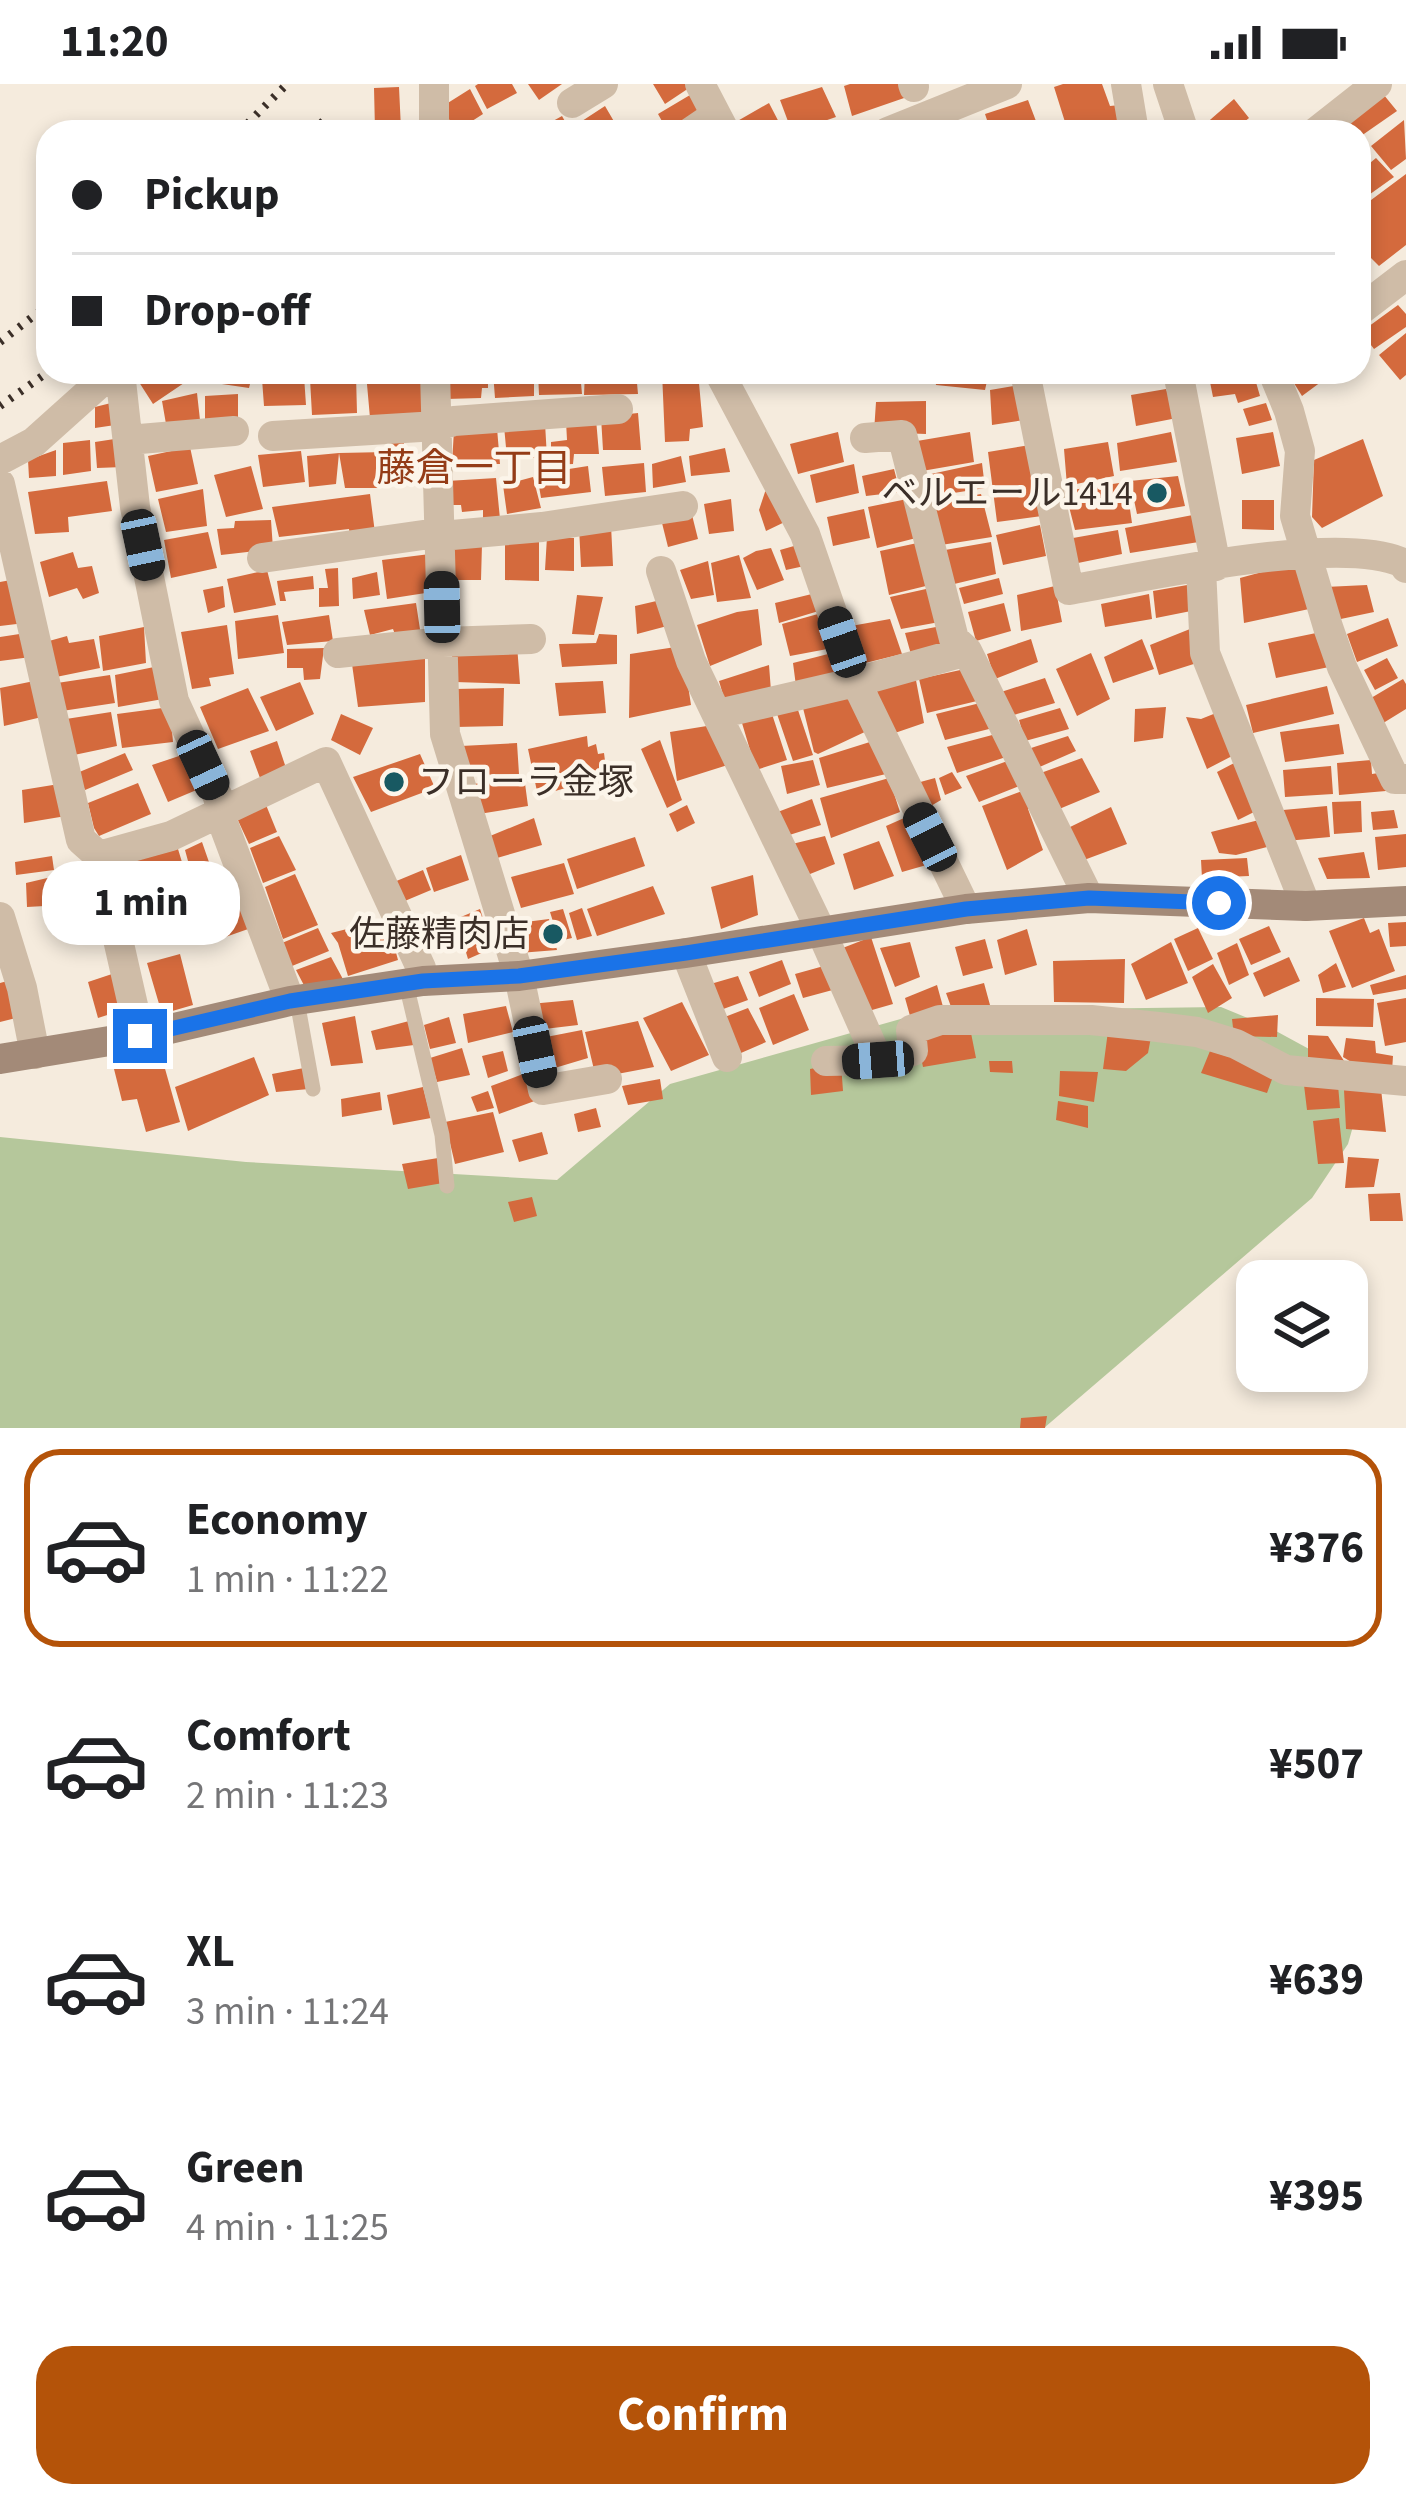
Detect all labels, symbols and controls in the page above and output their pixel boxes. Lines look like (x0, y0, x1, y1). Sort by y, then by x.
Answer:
text: 11:20 (60, 10, 169, 74)
text: Pickup (144, 163, 280, 227)
text: Drop-off (144, 279, 310, 343)
district label: 藤倉一丁目 (376, 441, 572, 497)
place label: ベルエール1414 (881, 468, 1133, 519)
marker: ベルエール1414 (1144, 480, 1170, 506)
car (118, 506, 168, 584)
car (423, 571, 461, 643)
car (813, 602, 871, 682)
car (171, 725, 235, 805)
place label: フローラ金塚 (418, 757, 634, 808)
marker: フローラ金塚 (381, 769, 407, 795)
car (898, 797, 962, 877)
callout: 1 min (41, 862, 239, 946)
text: 1 min (94, 875, 188, 931)
route start (1192, 876, 1246, 930)
place label: 佐藤精肉店 (349, 909, 529, 960)
marker: 佐藤精肉店 (540, 921, 566, 947)
route end (113, 1009, 167, 1063)
car (510, 1013, 560, 1091)
car (841, 1040, 915, 1080)
map controls (1236, 1260, 1368, 1392)
button: layers (1236, 1260, 1368, 1392)
text: Economy (186, 1488, 368, 1552)
icon: car (42, 1494, 150, 1602)
text: ¥376 (1269, 1516, 1364, 1580)
text: 1 min · 11:22 (186, 1552, 389, 1608)
text: Comfort (186, 1704, 351, 1768)
icon: car (42, 1710, 150, 1818)
text: ¥507 (1269, 1732, 1364, 1796)
text: 2 min · 11:23 (186, 1768, 389, 1824)
text: XL (186, 1920, 235, 1984)
icon: car (42, 1926, 150, 2034)
text: ¥639 (1269, 1948, 1364, 2012)
text: 3 min · 11:24 (186, 1984, 389, 2040)
text: Green (186, 2136, 305, 2200)
icon: car (42, 2142, 150, 2250)
text: ¥395 (1269, 2164, 1364, 2228)
text: 4 min · 11:25 (186, 2200, 389, 2256)
button: Confirm (36, 2346, 1370, 2484)

